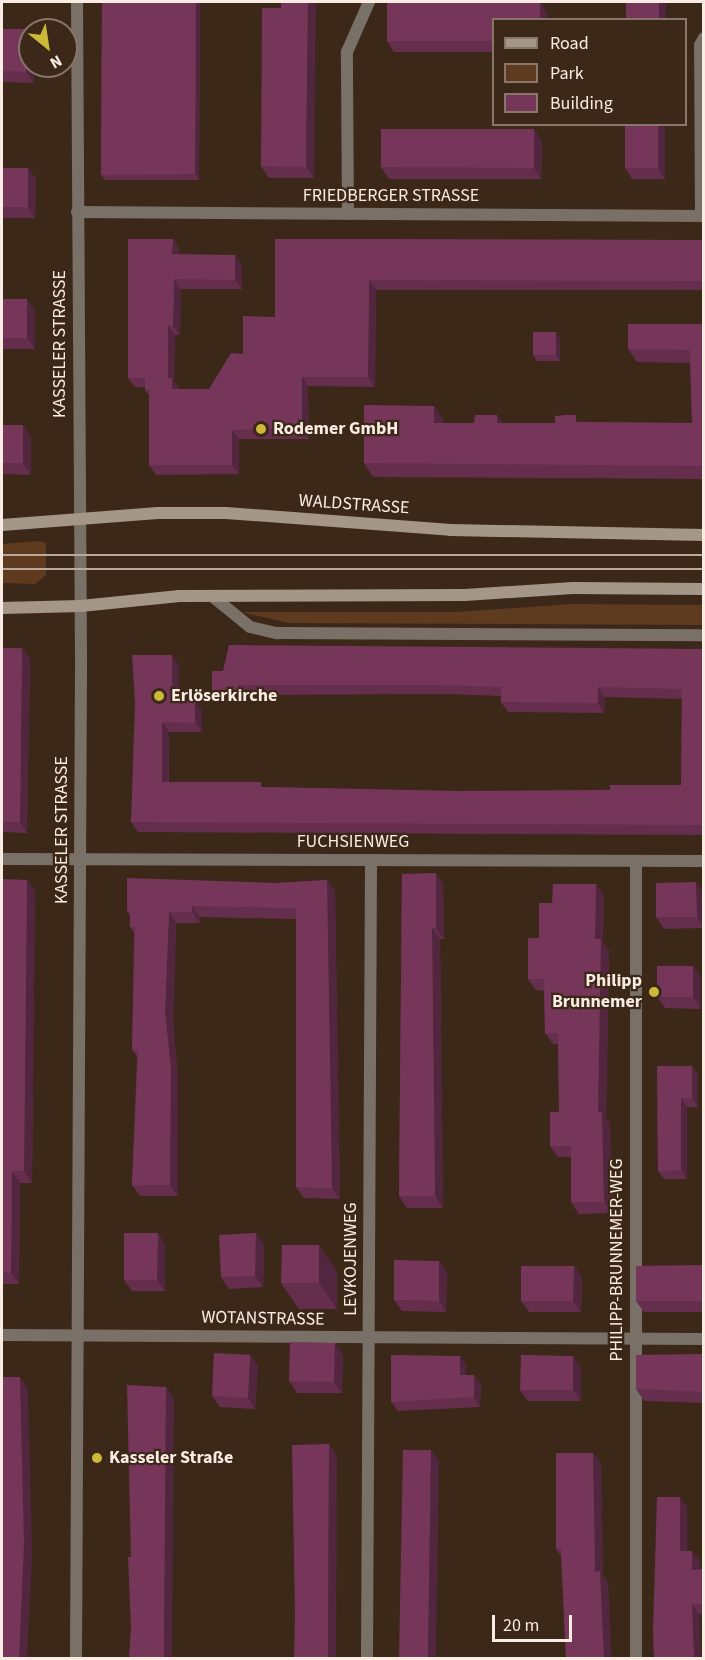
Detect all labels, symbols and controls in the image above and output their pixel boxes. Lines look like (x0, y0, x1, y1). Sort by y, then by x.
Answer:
north arrow (18, 18, 78, 78)
legend (492, 18, 687, 126)
text: Road (550, 31, 589, 56)
text: N (46, 50, 66, 74)
text: Park (550, 61, 584, 86)
text: Building (550, 91, 613, 116)
street label: FRIEDBERGER STRASSE (303, 185, 479, 207)
street label: KASSELER STRASSE (49, 270, 71, 418)
place label: Rodemer GmbH (273, 418, 398, 440)
marker: Rodemer GmbH (254, 422, 268, 436)
street label: WALDSTRASSE (298, 490, 410, 520)
place label: Erlöserkirche (171, 685, 277, 707)
marker: Erlöserkirche (152, 689, 166, 703)
street label: KASSELER STRASSE (51, 756, 73, 904)
street label: FUCHSIENWEG (297, 831, 409, 853)
place label: Philipp Brunnemer (552, 971, 642, 1014)
marker: Philipp Brunnemer (647, 985, 661, 999)
street label: PHILIPP-BRUNNEMER-WEG (606, 1158, 628, 1362)
street label: LEVKOJENWEG (340, 1202, 362, 1316)
street label: WOTANSTRASSE (201, 1307, 325, 1331)
place label: Kasseler Straße (109, 1447, 233, 1469)
marker: Kasseler Straße (90, 1451, 104, 1465)
scale bar (495, 1603, 574, 1641)
text: 20 m (503, 1613, 539, 1638)

